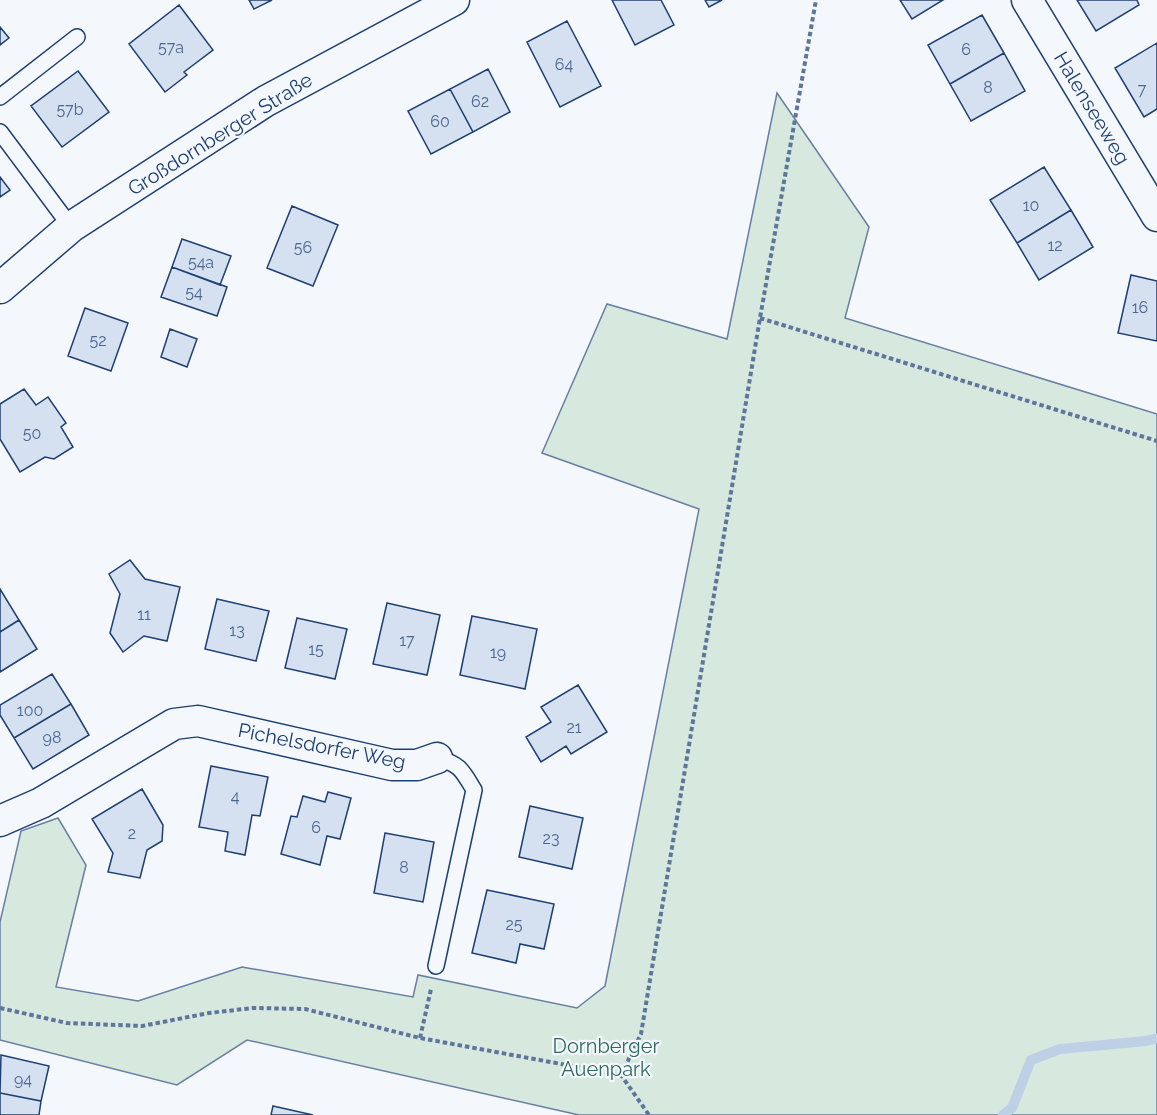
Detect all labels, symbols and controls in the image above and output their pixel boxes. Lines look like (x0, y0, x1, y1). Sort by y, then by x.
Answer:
house number: 57a (158, 38, 184, 57)
house number: 6 (961, 40, 971, 59)
street label: Halenseeweg (1049, 47, 1135, 169)
house number: 64 (555, 55, 573, 74)
street label: Großdornberger Straße (123, 67, 317, 201)
house number: 8 (983, 78, 993, 97)
house number: 7 (1138, 80, 1147, 99)
house number: 62 (471, 92, 489, 111)
house number: 57b (56, 100, 84, 119)
house number: 60 (430, 112, 450, 131)
house number: 10 (1023, 196, 1039, 215)
house number: 12 (1047, 236, 1063, 255)
house number: 56 (294, 238, 312, 257)
house number: 54a (188, 253, 214, 272)
house number: 54 (185, 283, 203, 302)
house number: 16 (1132, 298, 1148, 317)
house number: 52 (89, 331, 107, 350)
house number: 50 (23, 424, 41, 443)
house number: 11 (137, 605, 151, 624)
house number: 13 (229, 621, 245, 640)
house number: 17 (399, 631, 415, 650)
house number: 15 (308, 640, 324, 659)
house number: 19 (490, 643, 506, 662)
house number: 100 (17, 701, 43, 720)
street label: Pichelsdorfer Weg (236, 718, 408, 774)
house number: 21 (566, 718, 582, 737)
house number: 98 (43, 728, 61, 747)
house number: 4 (231, 787, 240, 806)
house number: 6 (311, 818, 321, 837)
house number: 2 (128, 824, 136, 843)
house number: 23 (543, 829, 559, 848)
house number: 8 (399, 858, 409, 877)
house number: 25 (505, 915, 523, 934)
park label: Dornberger Auenpark (553, 1034, 659, 1081)
house number: 94 (14, 1070, 32, 1089)

